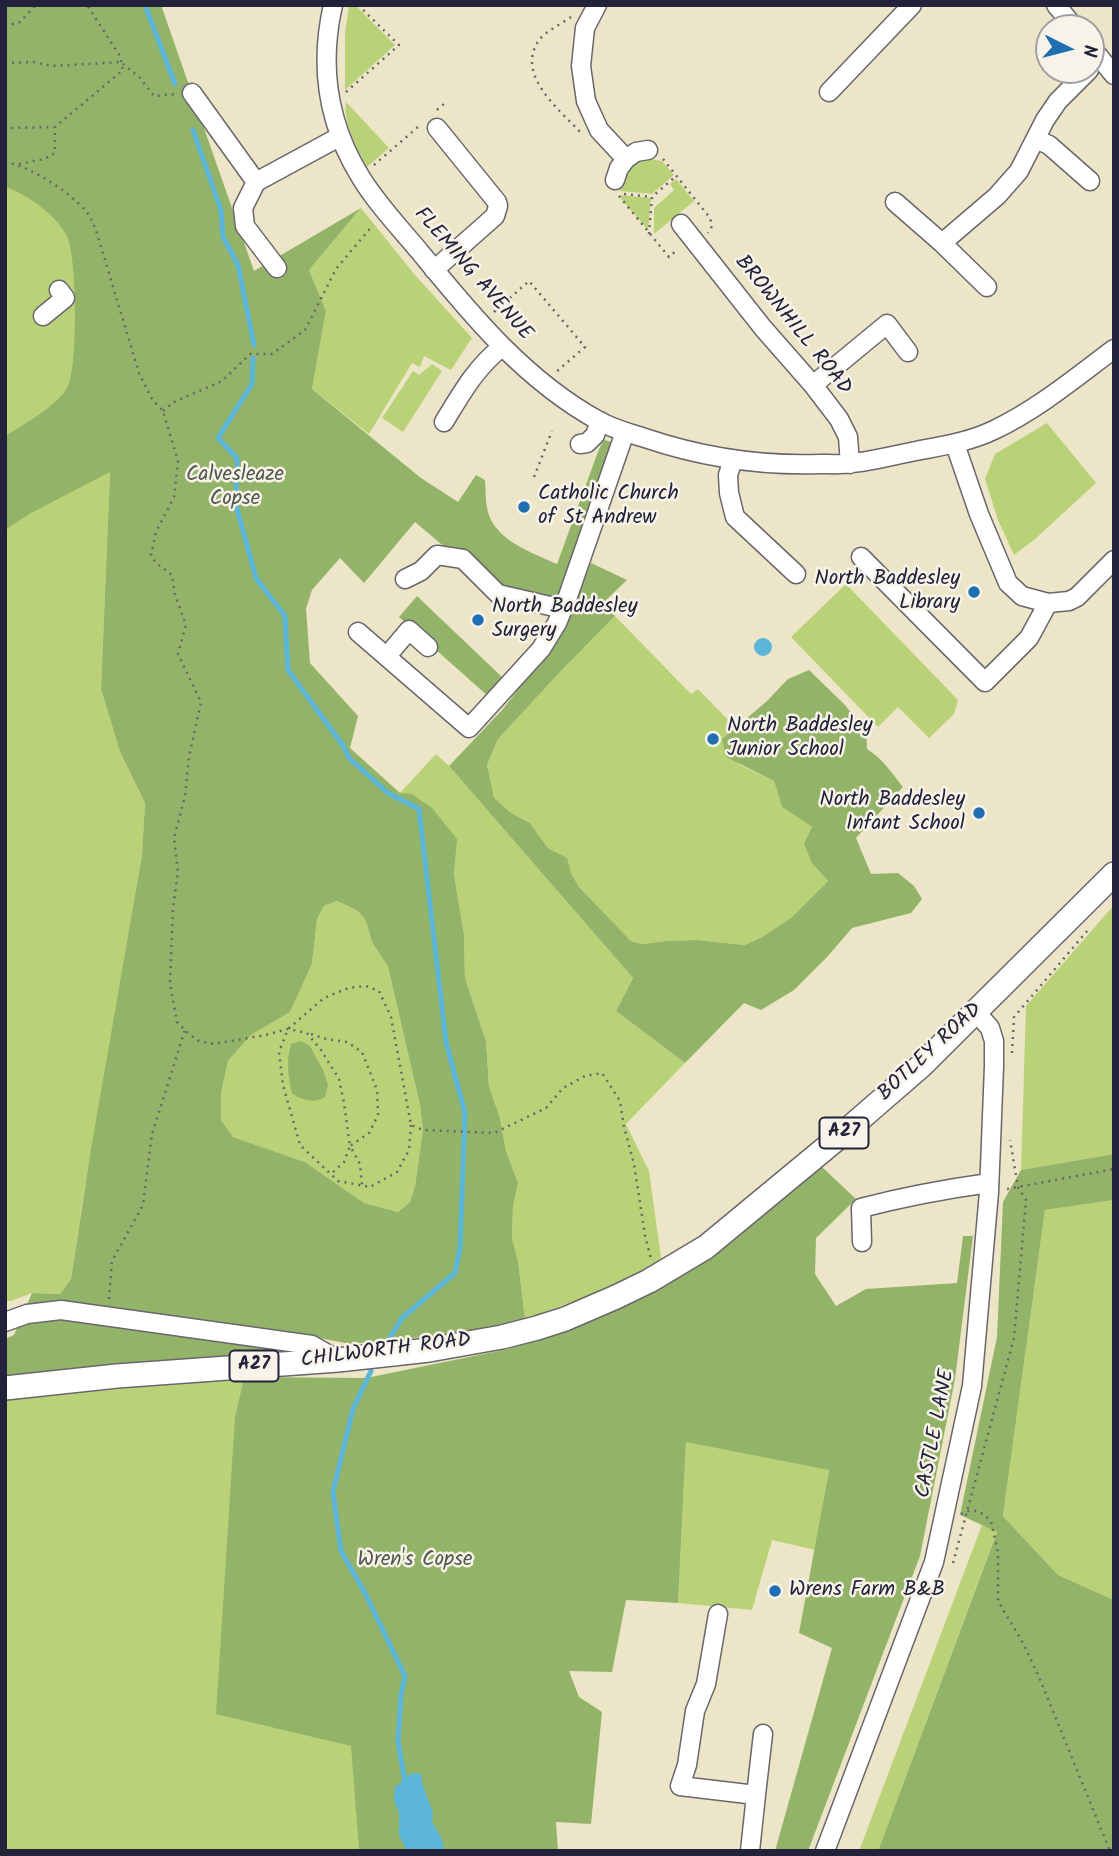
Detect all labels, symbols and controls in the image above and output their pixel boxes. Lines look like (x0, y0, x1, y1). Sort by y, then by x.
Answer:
north arrow (1035, 14, 1105, 84)
text: N (1073, 43, 1104, 59)
street label: FLEMING AVENUE (407, 203, 537, 347)
street label: BROWNHILL ROAD (728, 251, 856, 401)
park label: Calvesleaze Copse (186, 463, 284, 513)
place label: Catholic Church of St Andrew (538, 482, 679, 532)
marker: Catholic Church of St Andrew (516, 499, 532, 515)
place label: North Baddesley Library (814, 567, 960, 617)
marker: North Baddesley Library (966, 584, 982, 600)
place label: North Baddesley Surgery (492, 595, 638, 645)
marker: North Baddesley Surgery (470, 612, 486, 628)
place label: North Baddesley Junior School (727, 714, 873, 764)
marker: North Baddesley Junior School (705, 731, 721, 747)
place label: North Baddesley Infant School (819, 788, 965, 838)
marker: North Baddesley Infant School (971, 805, 987, 821)
street label: BOTLEY ROAD (874, 998, 988, 1108)
road number: A27 (820, 1118, 868, 1148)
street label: CHILWORTH ROAD (299, 1329, 473, 1375)
road number: A27 (230, 1350, 278, 1382)
street label: CASTLE LANE (912, 1367, 962, 1501)
park label: Wren's Copse (358, 1548, 472, 1574)
place label: Wrens Farm B&B (789, 1578, 945, 1604)
marker: Wrens Farm B&B (767, 1583, 783, 1599)

